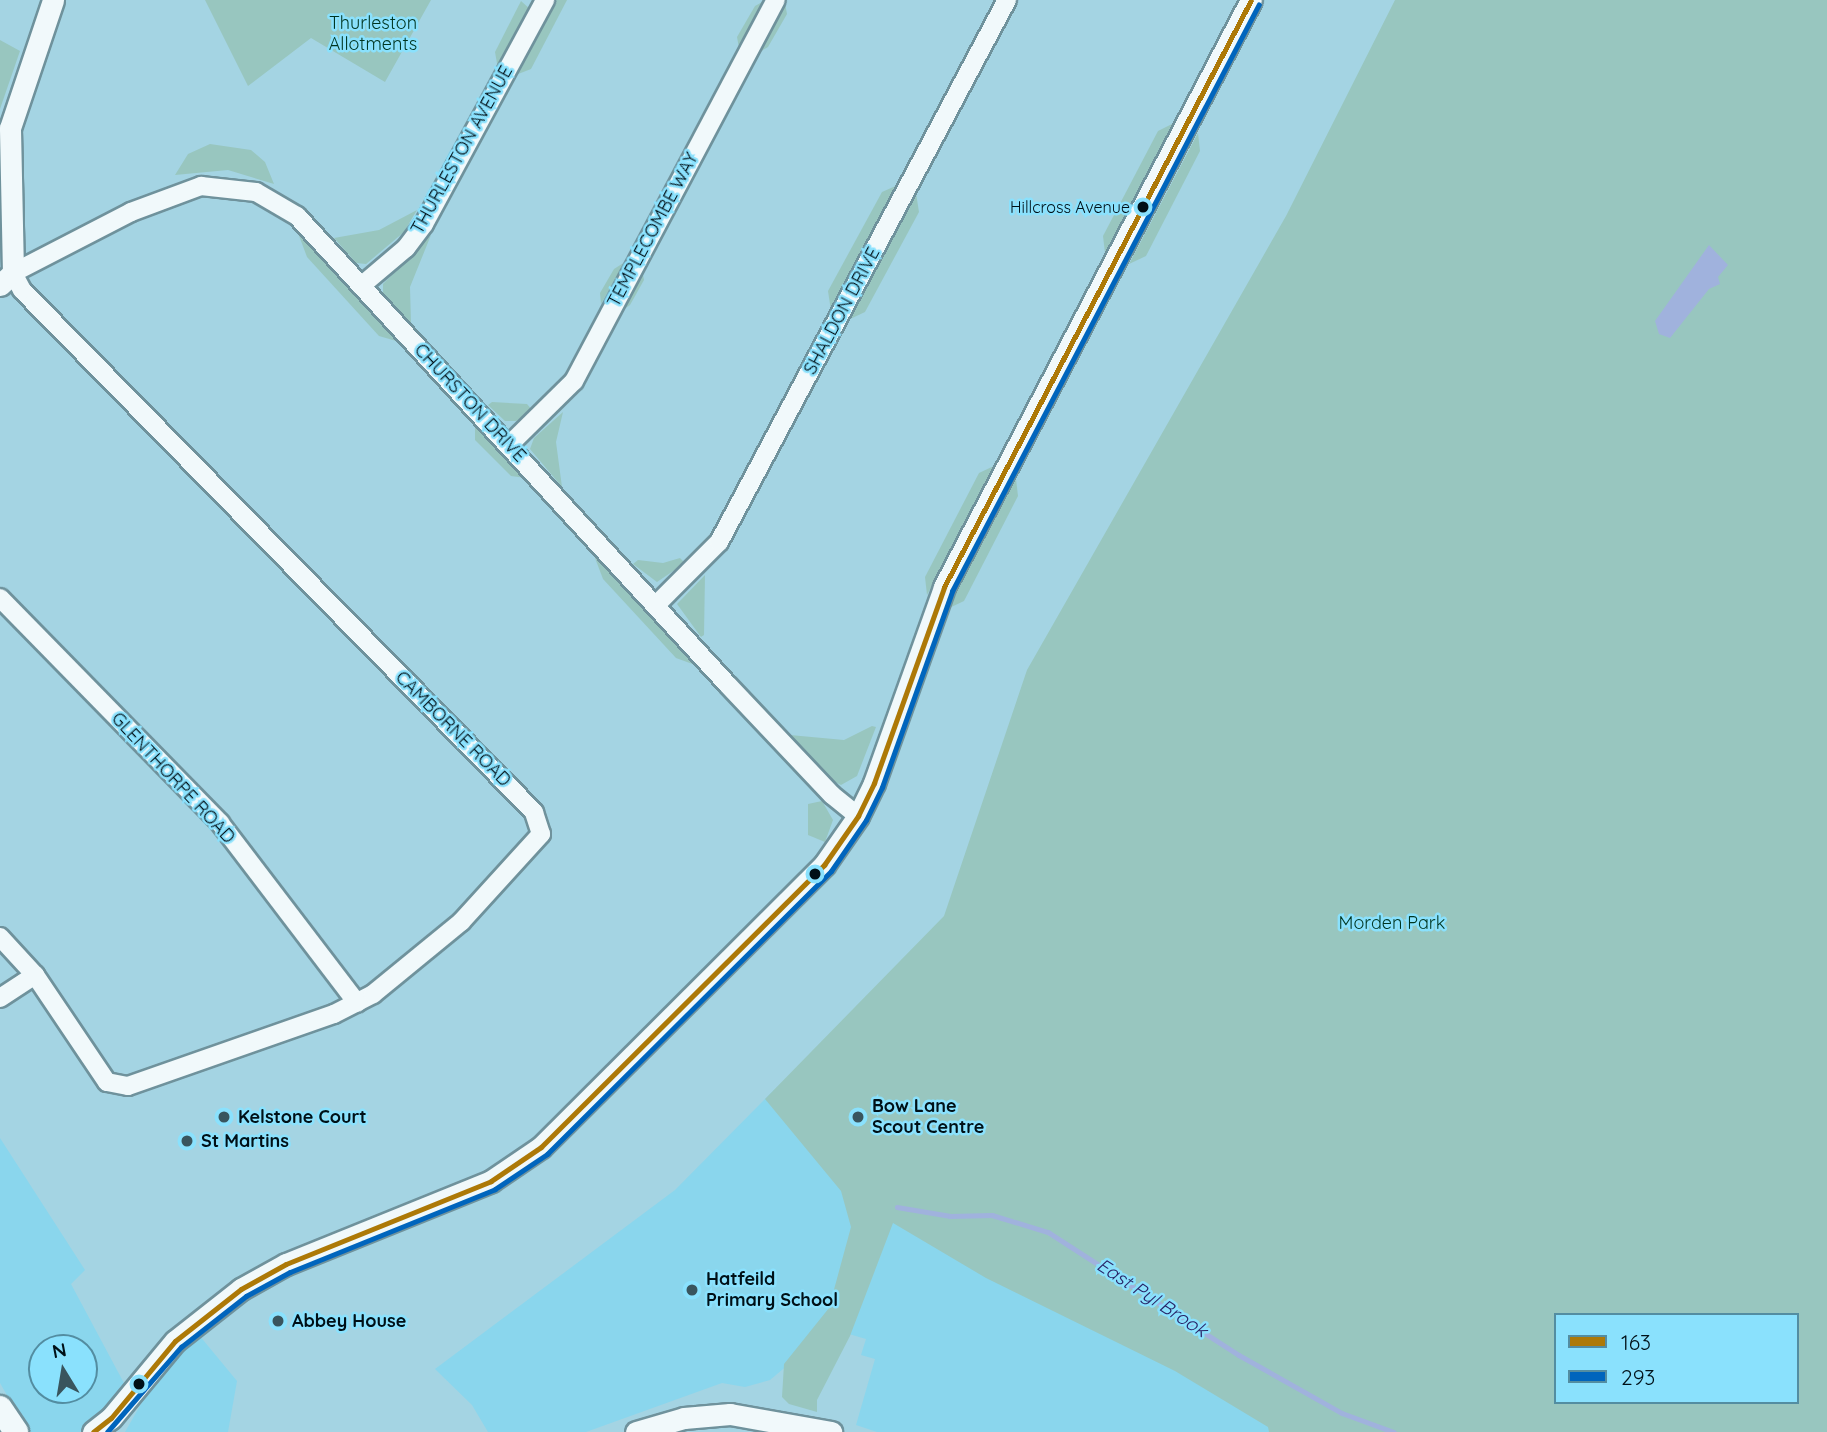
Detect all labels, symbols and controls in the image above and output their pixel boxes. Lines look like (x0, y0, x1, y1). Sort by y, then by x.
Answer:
park label: Thurleston Allotments (329, 13, 417, 56)
street label: THURLESTON AVENUE (407, 62, 517, 238)
street label: TEMPLECOMBE WAY (603, 149, 703, 311)
place label: Hillcross Avenue (1010, 197, 1130, 217)
marker: Hillcross Avenue (1136, 200, 1150, 214)
street label: SHALDON DRIVE (799, 244, 885, 378)
street label: CHURSTON DRIVE (410, 339, 530, 467)
street label: CAMBORNE ROAD (391, 667, 515, 791)
street label: GLENTHORPE ROAD (107, 708, 239, 848)
unlabelled marker (808, 867, 822, 881)
park label: Morden Park (1339, 912, 1445, 934)
place label: Bow Lane Scout Centre (872, 1096, 984, 1138)
place label: Kelstone Court (238, 1106, 367, 1128)
marker: Kelstone Court (216, 1109, 232, 1125)
marker: Bow Lane Scout Centre (850, 1109, 866, 1125)
place label: St Martins (201, 1130, 289, 1152)
marker: St Martins (179, 1133, 195, 1149)
water label: East Pyl Brook (1092, 1254, 1212, 1342)
place label: Hatfeild Primary School (706, 1269, 838, 1312)
marker: Hatfeild Primary School (684, 1282, 700, 1298)
place label: Abbey House (292, 1310, 406, 1332)
marker: Abbey House (270, 1313, 286, 1329)
legend (1554, 1313, 1799, 1404)
text: 163 (1621, 1329, 1651, 1355)
north arrow (28, 1334, 98, 1404)
text: N (50, 1337, 69, 1363)
text: 293 (1621, 1364, 1655, 1390)
unlabelled marker (132, 1377, 146, 1391)

